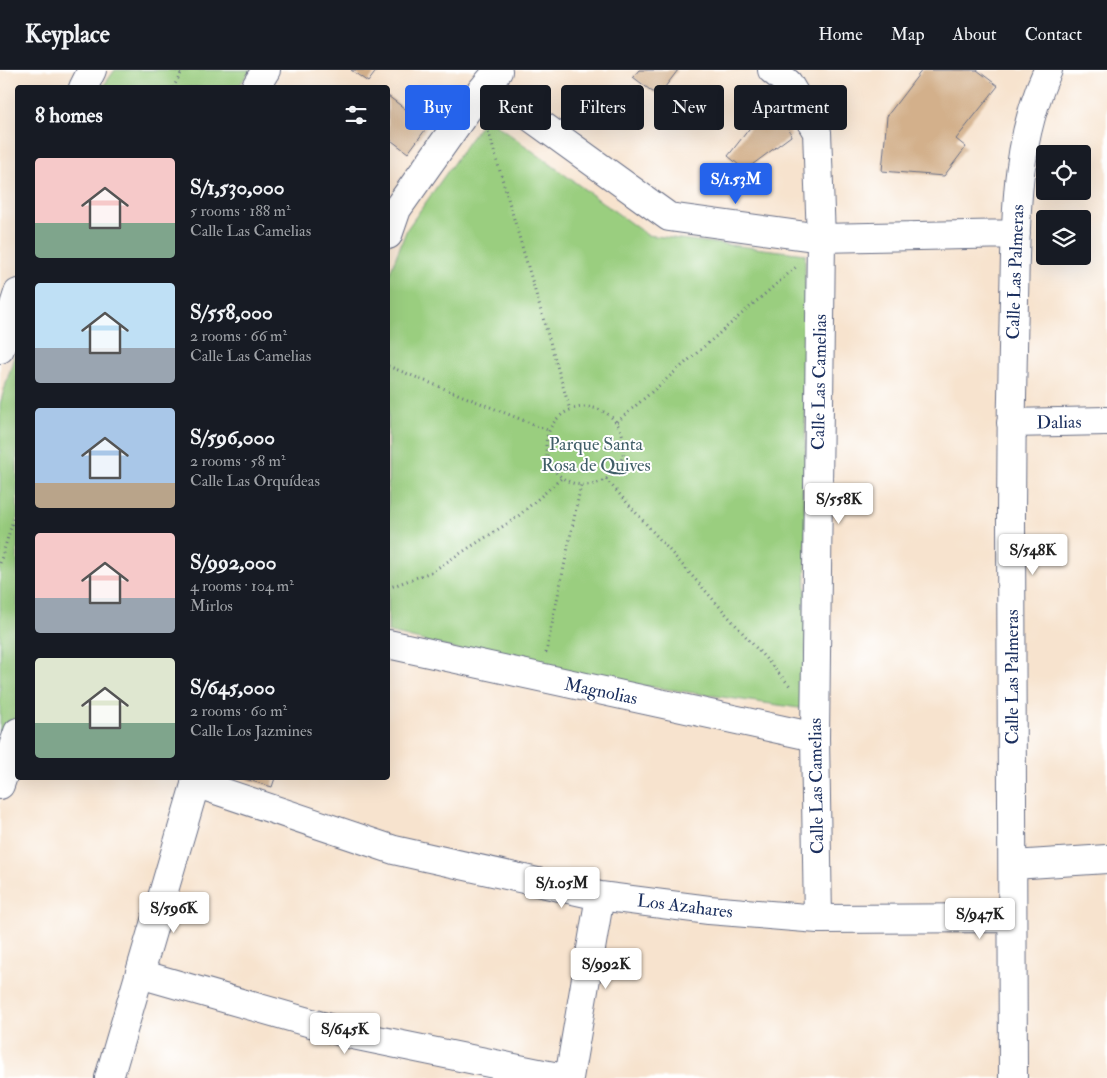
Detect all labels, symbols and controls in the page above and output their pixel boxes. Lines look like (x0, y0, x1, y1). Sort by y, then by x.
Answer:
text: Keyplace (25, 19, 110, 50)
text: Home (818, 23, 863, 46)
text: Map (891, 23, 925, 46)
text: About (953, 23, 997, 46)
text: Contact (1025, 23, 1082, 46)
chip: Buy (405, 85, 470, 130)
chip: Rent (480, 85, 551, 130)
chip: Filters (561, 85, 644, 130)
chip: New (654, 85, 724, 130)
chip: Apartment (734, 85, 847, 130)
icon: filters (342, 101, 370, 129)
text: 8 homes (35, 102, 103, 129)
map controls (1036, 145, 1091, 265)
button: locate (1036, 145, 1091, 200)
pin: S/1.53M (690, 162, 782, 205)
text: S/1.53M (711, 169, 761, 189)
text: S/1,530,000 (190, 174, 285, 201)
icon: home (75, 178, 135, 238)
text: 5 rooms · 188 m² (190, 201, 291, 221)
street label: Calle Las Palmeras (1002, 204, 1029, 340)
button: layers (1036, 210, 1091, 265)
text: Calle Las Camelias (190, 221, 311, 241)
text: S/558,000 (190, 299, 273, 326)
icon: home (75, 303, 135, 363)
street label: Calle Las Camelias (807, 314, 832, 450)
text: 2 rooms · 66 m² (190, 326, 287, 346)
text: Calle Las Camelias (190, 346, 311, 366)
street label: Dalias (1036, 411, 1082, 434)
text: S/596,000 (190, 424, 275, 451)
icon: home (75, 428, 135, 488)
park label: Parque Santa Rosa de Quives (541, 433, 651, 477)
text: 2 rooms · 58 m² (190, 451, 285, 471)
text: Calle Las Orquídeas (190, 471, 320, 491)
pin: S/558K (798, 482, 880, 525)
text: S/558K (816, 489, 862, 509)
pin: S/548K (992, 534, 1074, 576)
text: S/548K (1010, 540, 1057, 560)
text: S/992,000 (190, 549, 277, 576)
icon: home (75, 553, 135, 613)
text: 4 rooms · 104 m² (190, 576, 294, 596)
text: Mirlos (190, 596, 233, 616)
street label: Calle Las Palmeras (1001, 609, 1024, 745)
street label: Magnolias (562, 673, 640, 710)
text: S/645,000 (190, 674, 275, 701)
icon: home (75, 678, 135, 738)
text: 2 rooms · 60 m² (190, 701, 287, 721)
street label: Calle Las Camelias (804, 718, 829, 854)
text: Calle Los Jazmines (190, 721, 312, 741)
pin: S/1.05M (516, 866, 608, 909)
text: S/1.05M (536, 873, 588, 893)
street label: Los Azahares (636, 889, 734, 924)
pin: S/596K (133, 892, 215, 934)
text: S/596K (150, 898, 198, 918)
pin: S/947K (939, 898, 1021, 940)
text: S/947K (956, 904, 1004, 924)
pin: S/992K (565, 948, 647, 990)
text: S/992K (582, 954, 630, 974)
pin: S/645K (304, 1012, 386, 1055)
text: S/645K (321, 1019, 369, 1039)

